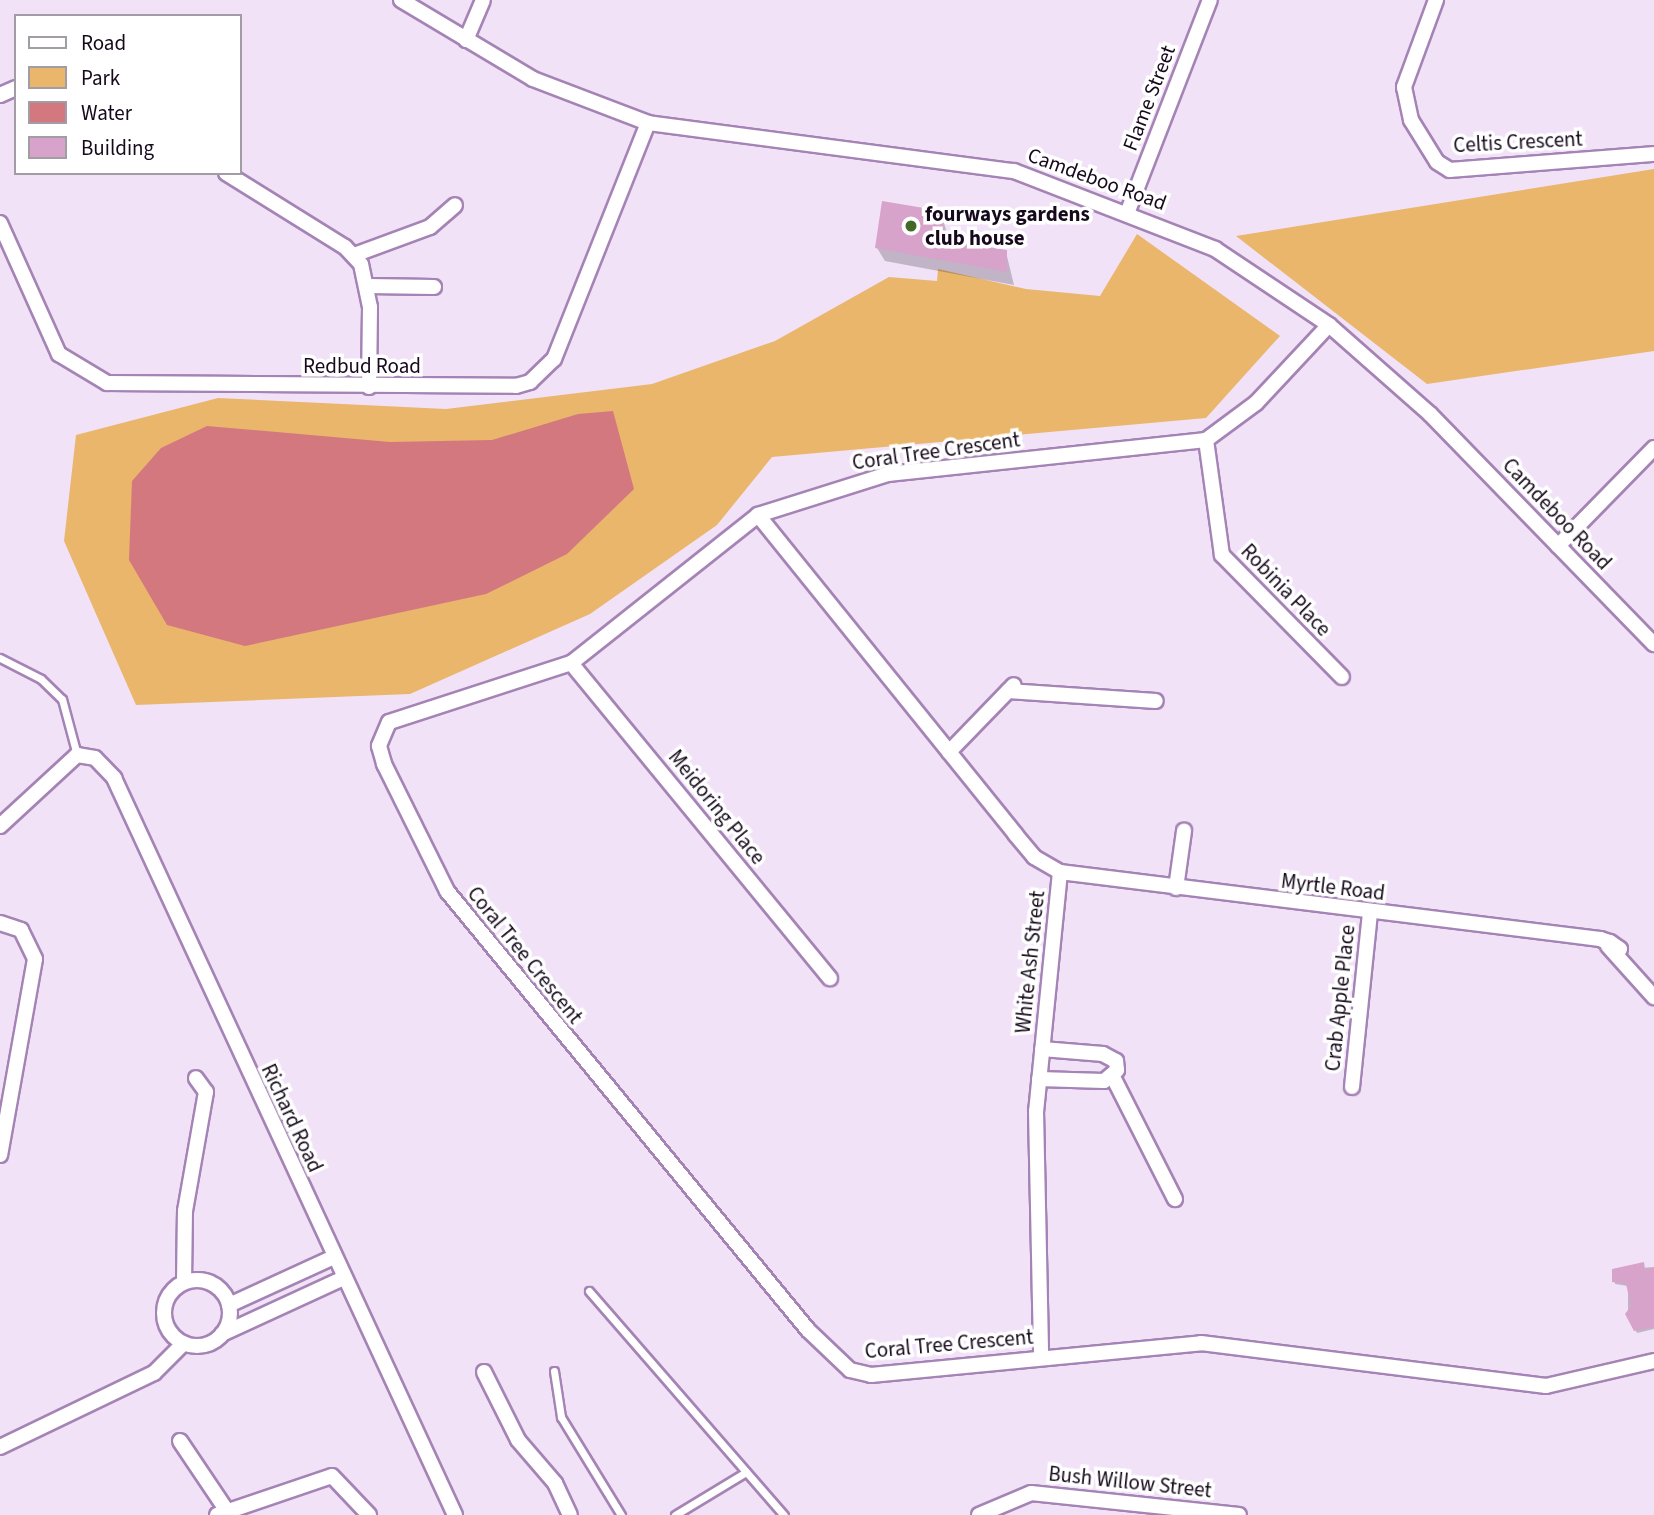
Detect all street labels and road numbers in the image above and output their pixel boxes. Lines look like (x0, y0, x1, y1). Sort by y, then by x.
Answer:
street label: Flame Street (1117, 42, 1181, 154)
street label: Celtis Crescent (1453, 126, 1583, 158)
street label: Camdeboo Road (1024, 142, 1170, 216)
street label: Redbud Road (303, 353, 421, 379)
street label: Coral Tree Crescent (851, 427, 1021, 475)
street label: Camdeboo Road (1497, 453, 1617, 575)
street label: Robinia Place (1236, 539, 1336, 641)
street label: Meidoring Place (663, 745, 771, 869)
street label: Myrtle Road (1280, 868, 1386, 906)
street label: Coral Tree Crescent (462, 881, 588, 1029)
street label: White Ash Street (1010, 889, 1050, 1035)
street label: Crab Apple Place (1320, 923, 1360, 1073)
street label: Richard Road (256, 1060, 328, 1176)
street label: Coral Tree Crescent (864, 1324, 1034, 1364)
street label: Bush Willow Street (1047, 1461, 1213, 1503)

